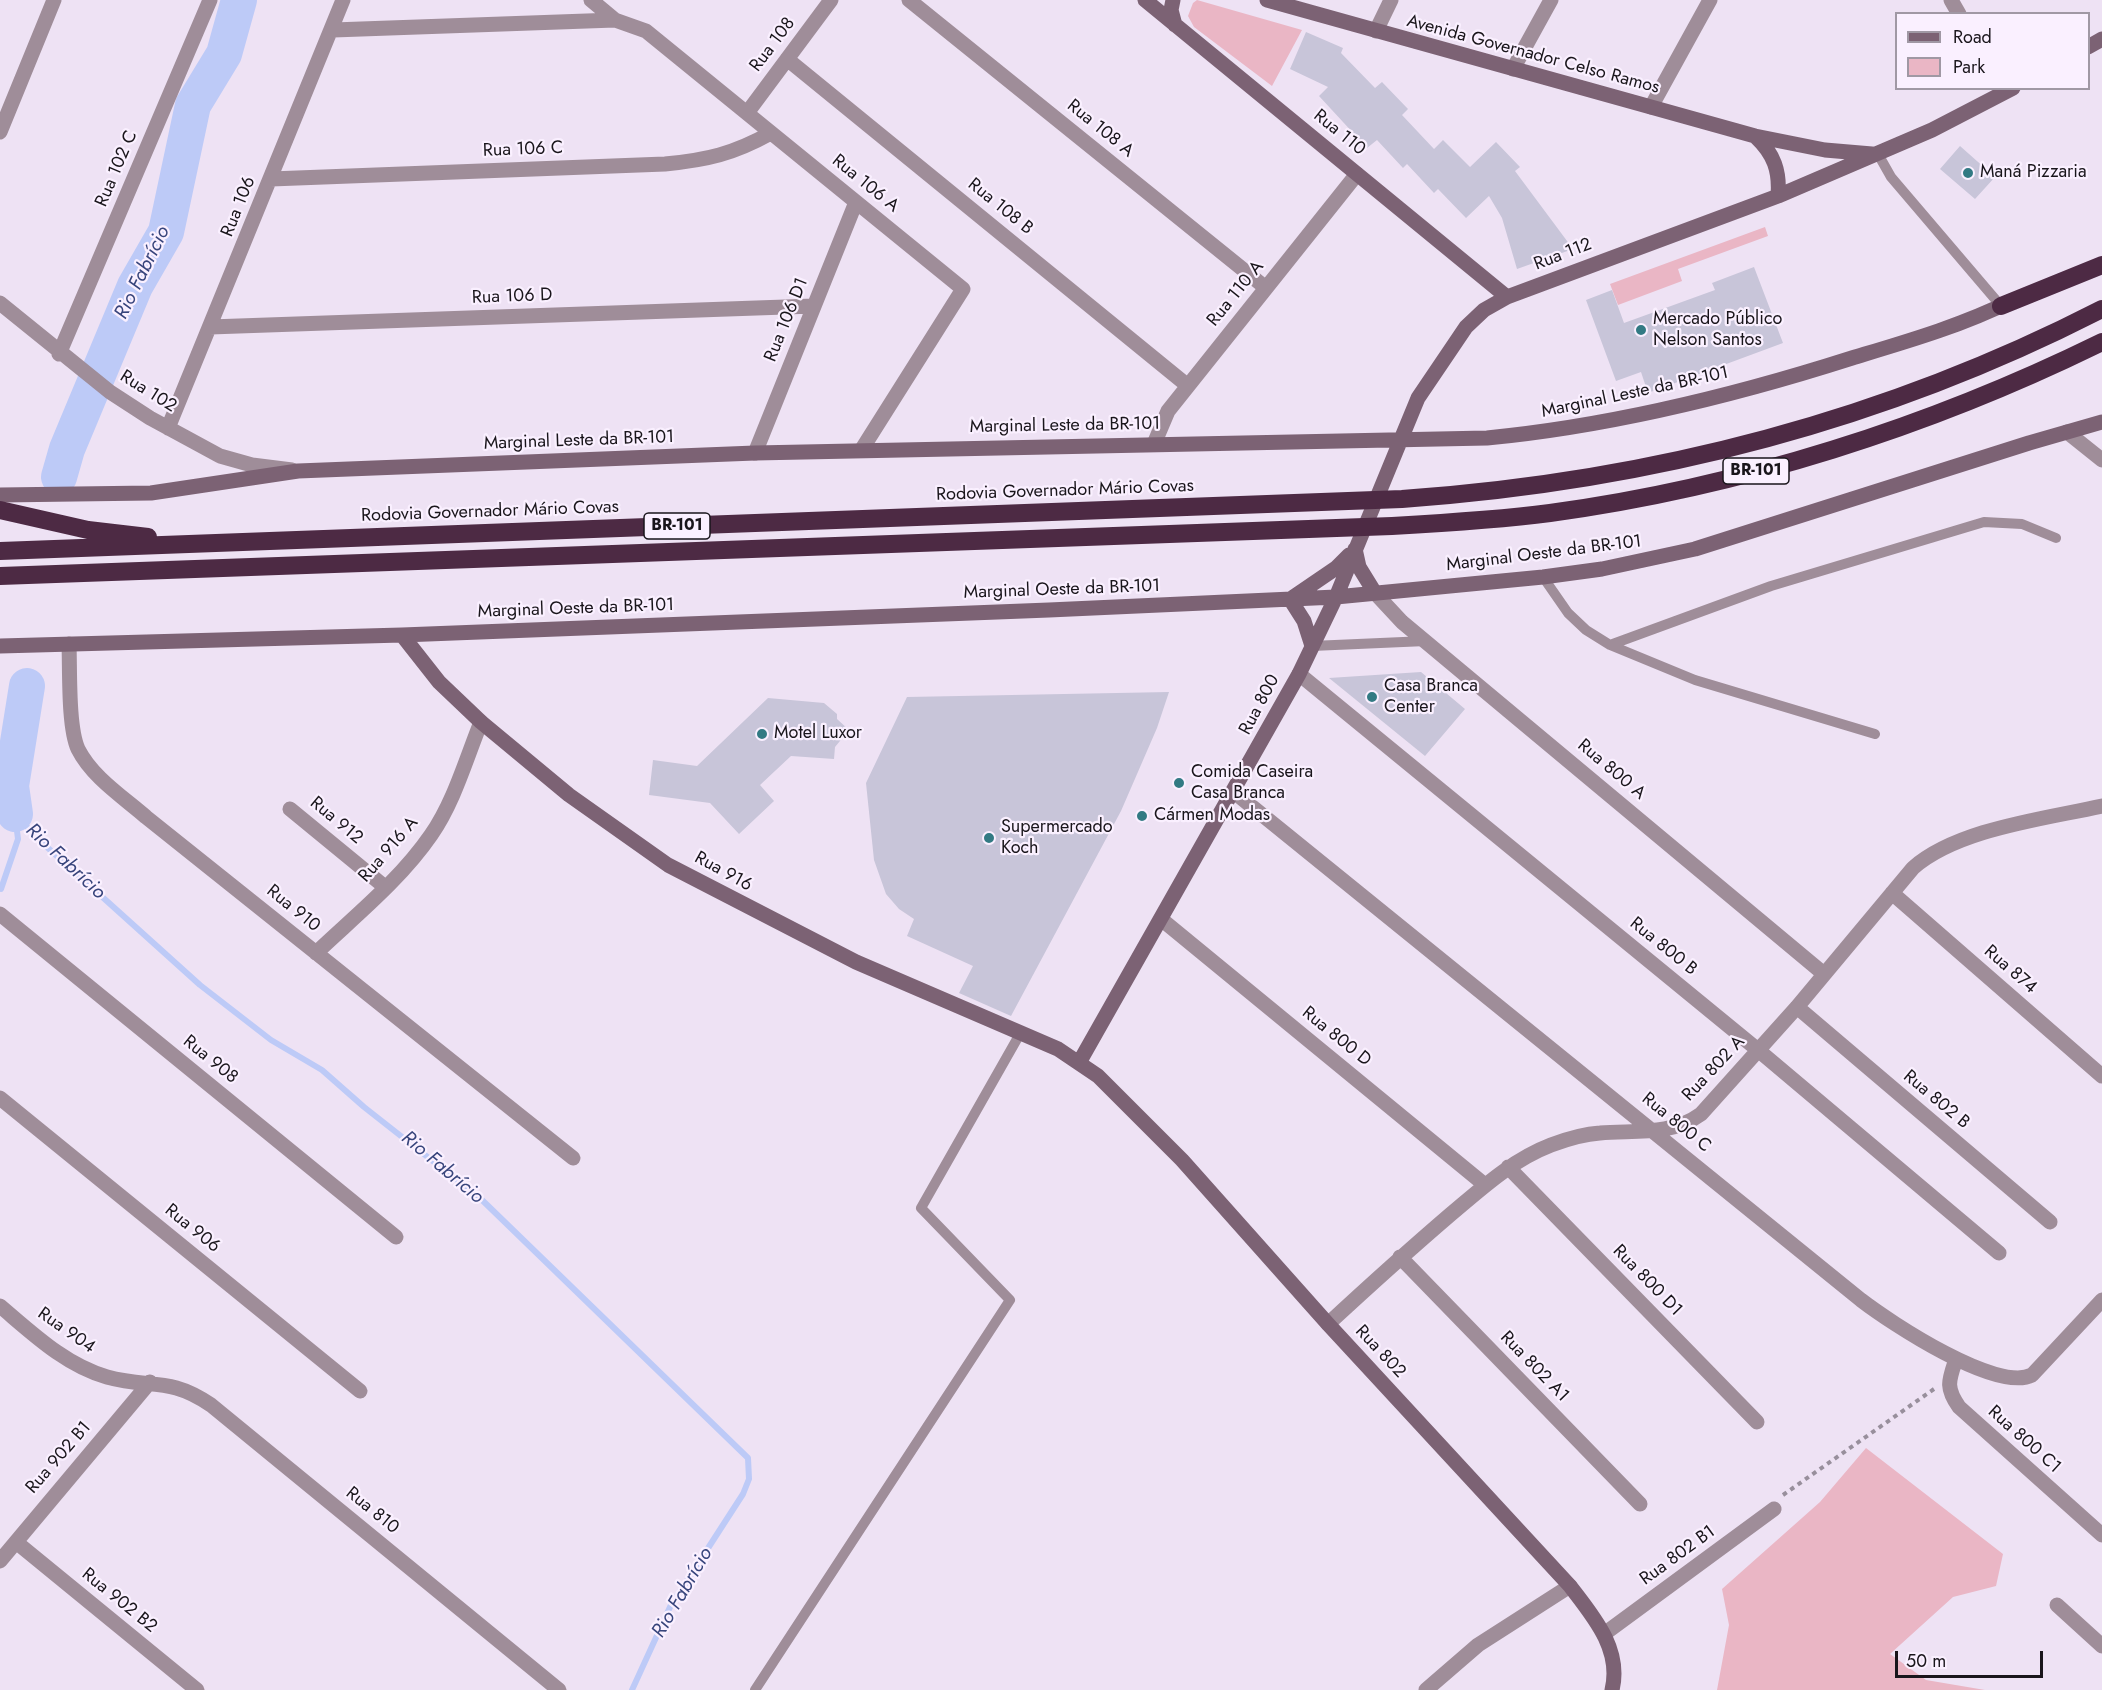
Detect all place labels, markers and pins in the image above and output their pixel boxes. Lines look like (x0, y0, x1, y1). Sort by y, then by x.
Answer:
place label: Maná Pizzaria (1980, 162, 2087, 184)
marker: Maná Pizzaria (1961, 166, 1975, 180)
place label: Mercado Público Nelson Santos (1653, 309, 1782, 352)
marker: Mercado Público Nelson Santos (1634, 323, 1648, 337)
place label: Casa Branca Center (1384, 676, 1478, 718)
marker: Casa Branca Center (1365, 690, 1379, 704)
place label: Motel Luxor (774, 723, 862, 745)
marker: Motel Luxor (755, 727, 769, 741)
place label: Comida Caseira Casa Branca (1191, 762, 1313, 804)
marker: Comida Caseira Casa Branca (1172, 776, 1186, 790)
place label: Cármen Modas (1154, 805, 1270, 827)
marker: Cármen Modas (1135, 809, 1149, 823)
place label: Supermercado Koch (1001, 817, 1113, 860)
marker: Supermercado Koch (982, 831, 996, 845)

